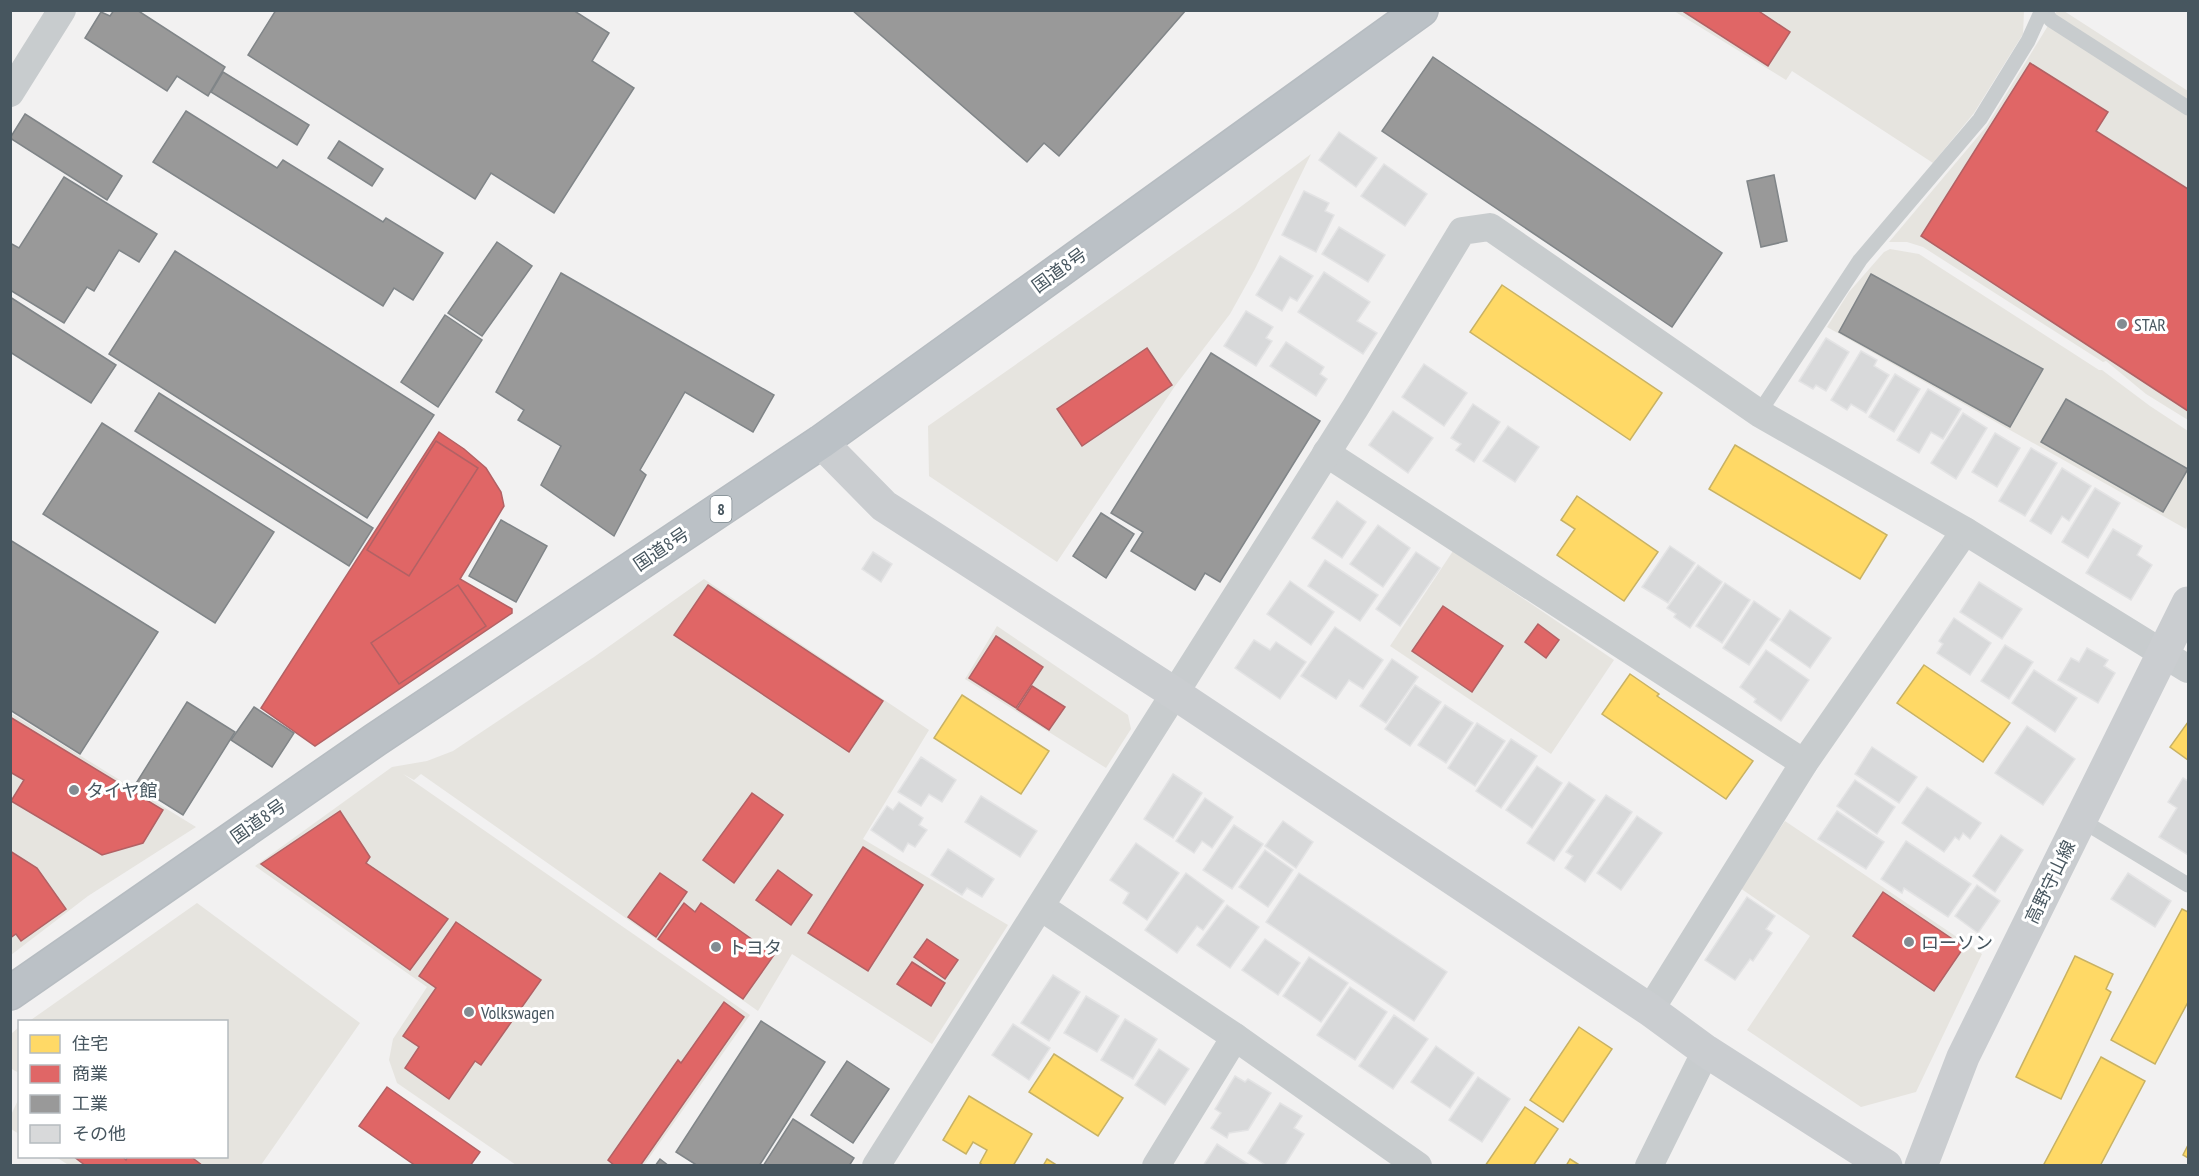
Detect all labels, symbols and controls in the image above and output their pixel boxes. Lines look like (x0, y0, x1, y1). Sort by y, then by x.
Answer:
street label: 国道8号 (1027, 242, 1091, 298)
place label: STAR (2134, 313, 2166, 336)
marker: STAR (2115, 317, 2129, 331)
road number: 8 (710, 496, 732, 522)
street label: 国道8号 (629, 522, 693, 576)
place label: タイヤ館 (86, 779, 157, 802)
marker: タイヤ館 (67, 783, 81, 797)
street label: 国道8号 (226, 794, 290, 848)
street label: 高野守山線 (2020, 837, 2080, 927)
place label: ローソン (1921, 931, 1993, 954)
marker: ローソン (1902, 935, 1916, 949)
place label: トヨタ (728, 936, 782, 959)
marker: トヨタ (709, 940, 723, 954)
place label: Volkswagen (480, 1001, 554, 1024)
marker: Volkswagen (462, 1005, 476, 1019)
legend (18, 1020, 228, 1158)
text: 住宅 (72, 1032, 108, 1055)
text: 商業 (72, 1062, 108, 1085)
text: 工業 (72, 1092, 108, 1115)
text: その他 (72, 1122, 126, 1145)

